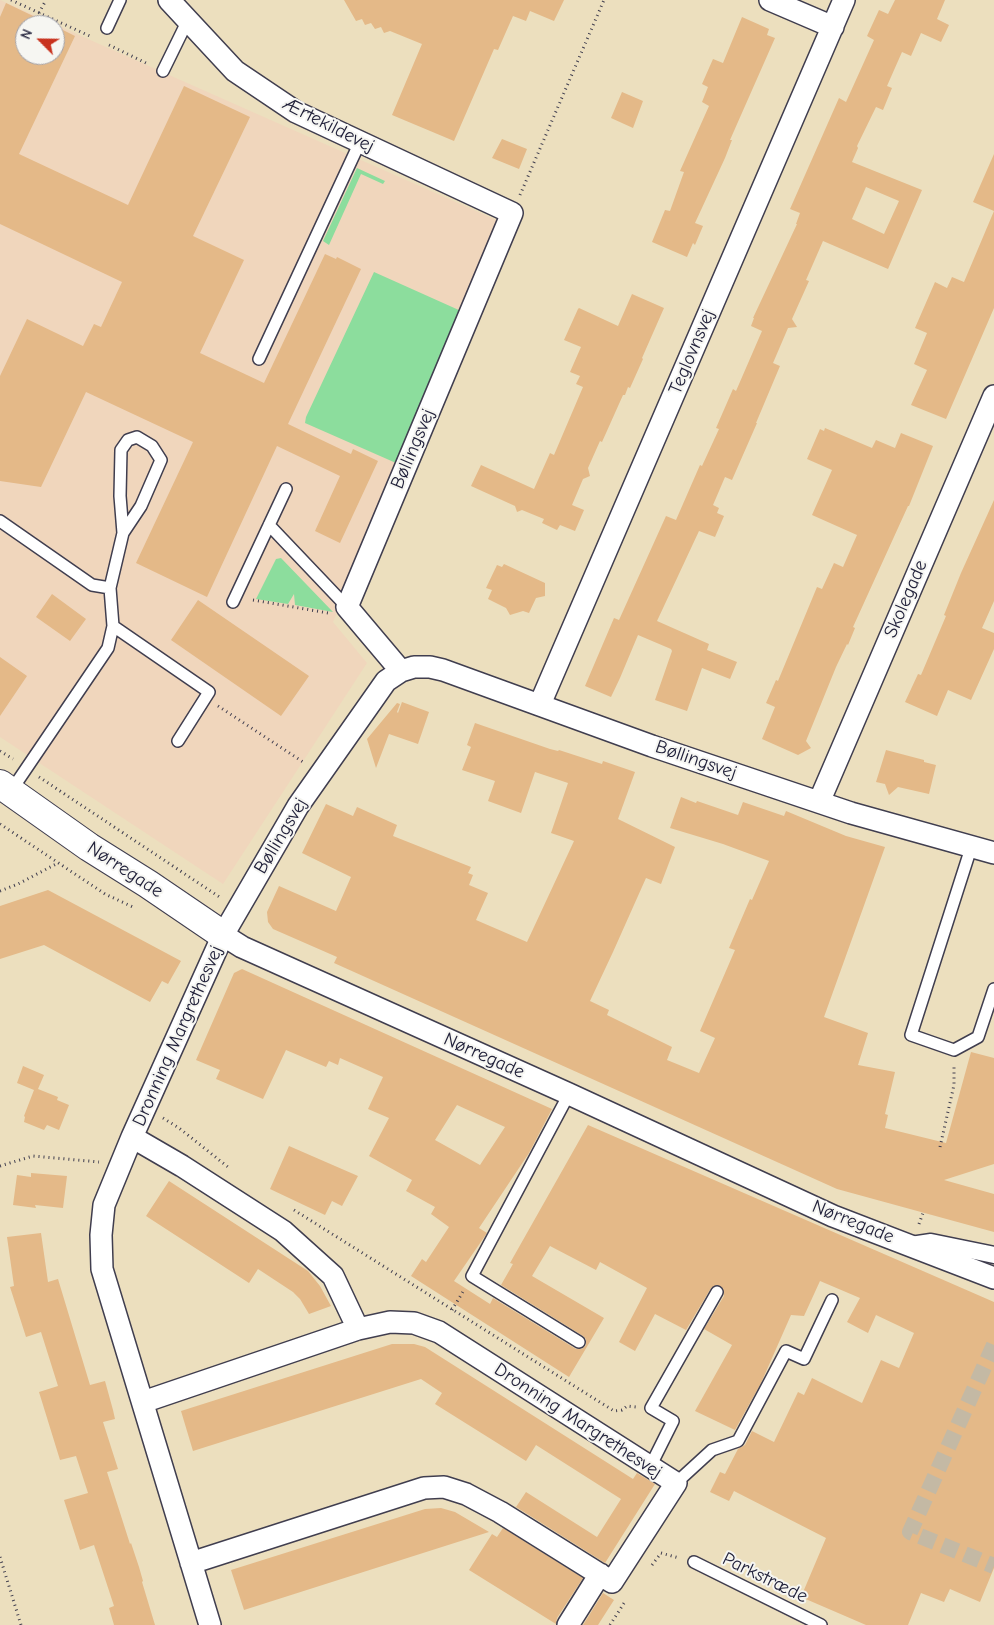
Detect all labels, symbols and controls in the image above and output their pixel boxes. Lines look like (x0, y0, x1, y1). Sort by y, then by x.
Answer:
north arrow (15, 15, 65, 65)
text: N (17, 27, 36, 42)
street label: Ærtekildevej (278, 92, 378, 158)
street label: Teglovnsvej (664, 306, 720, 398)
street label: Bøllingsvej (386, 406, 440, 492)
street label: Skolegade (879, 557, 933, 641)
street label: Bøllingsvej (652, 735, 740, 785)
street label: Bøllingsvej (249, 794, 313, 878)
street label: Nørregade (83, 837, 167, 903)
street label: Dronning Margrethesvej (128, 942, 228, 1130)
street label: Nørregade (440, 1028, 528, 1084)
street label: Nørregade (809, 1195, 897, 1249)
street label: Dronning Margrethesvej (490, 1358, 666, 1484)
street label: Parkstræde (719, 1548, 811, 1608)

